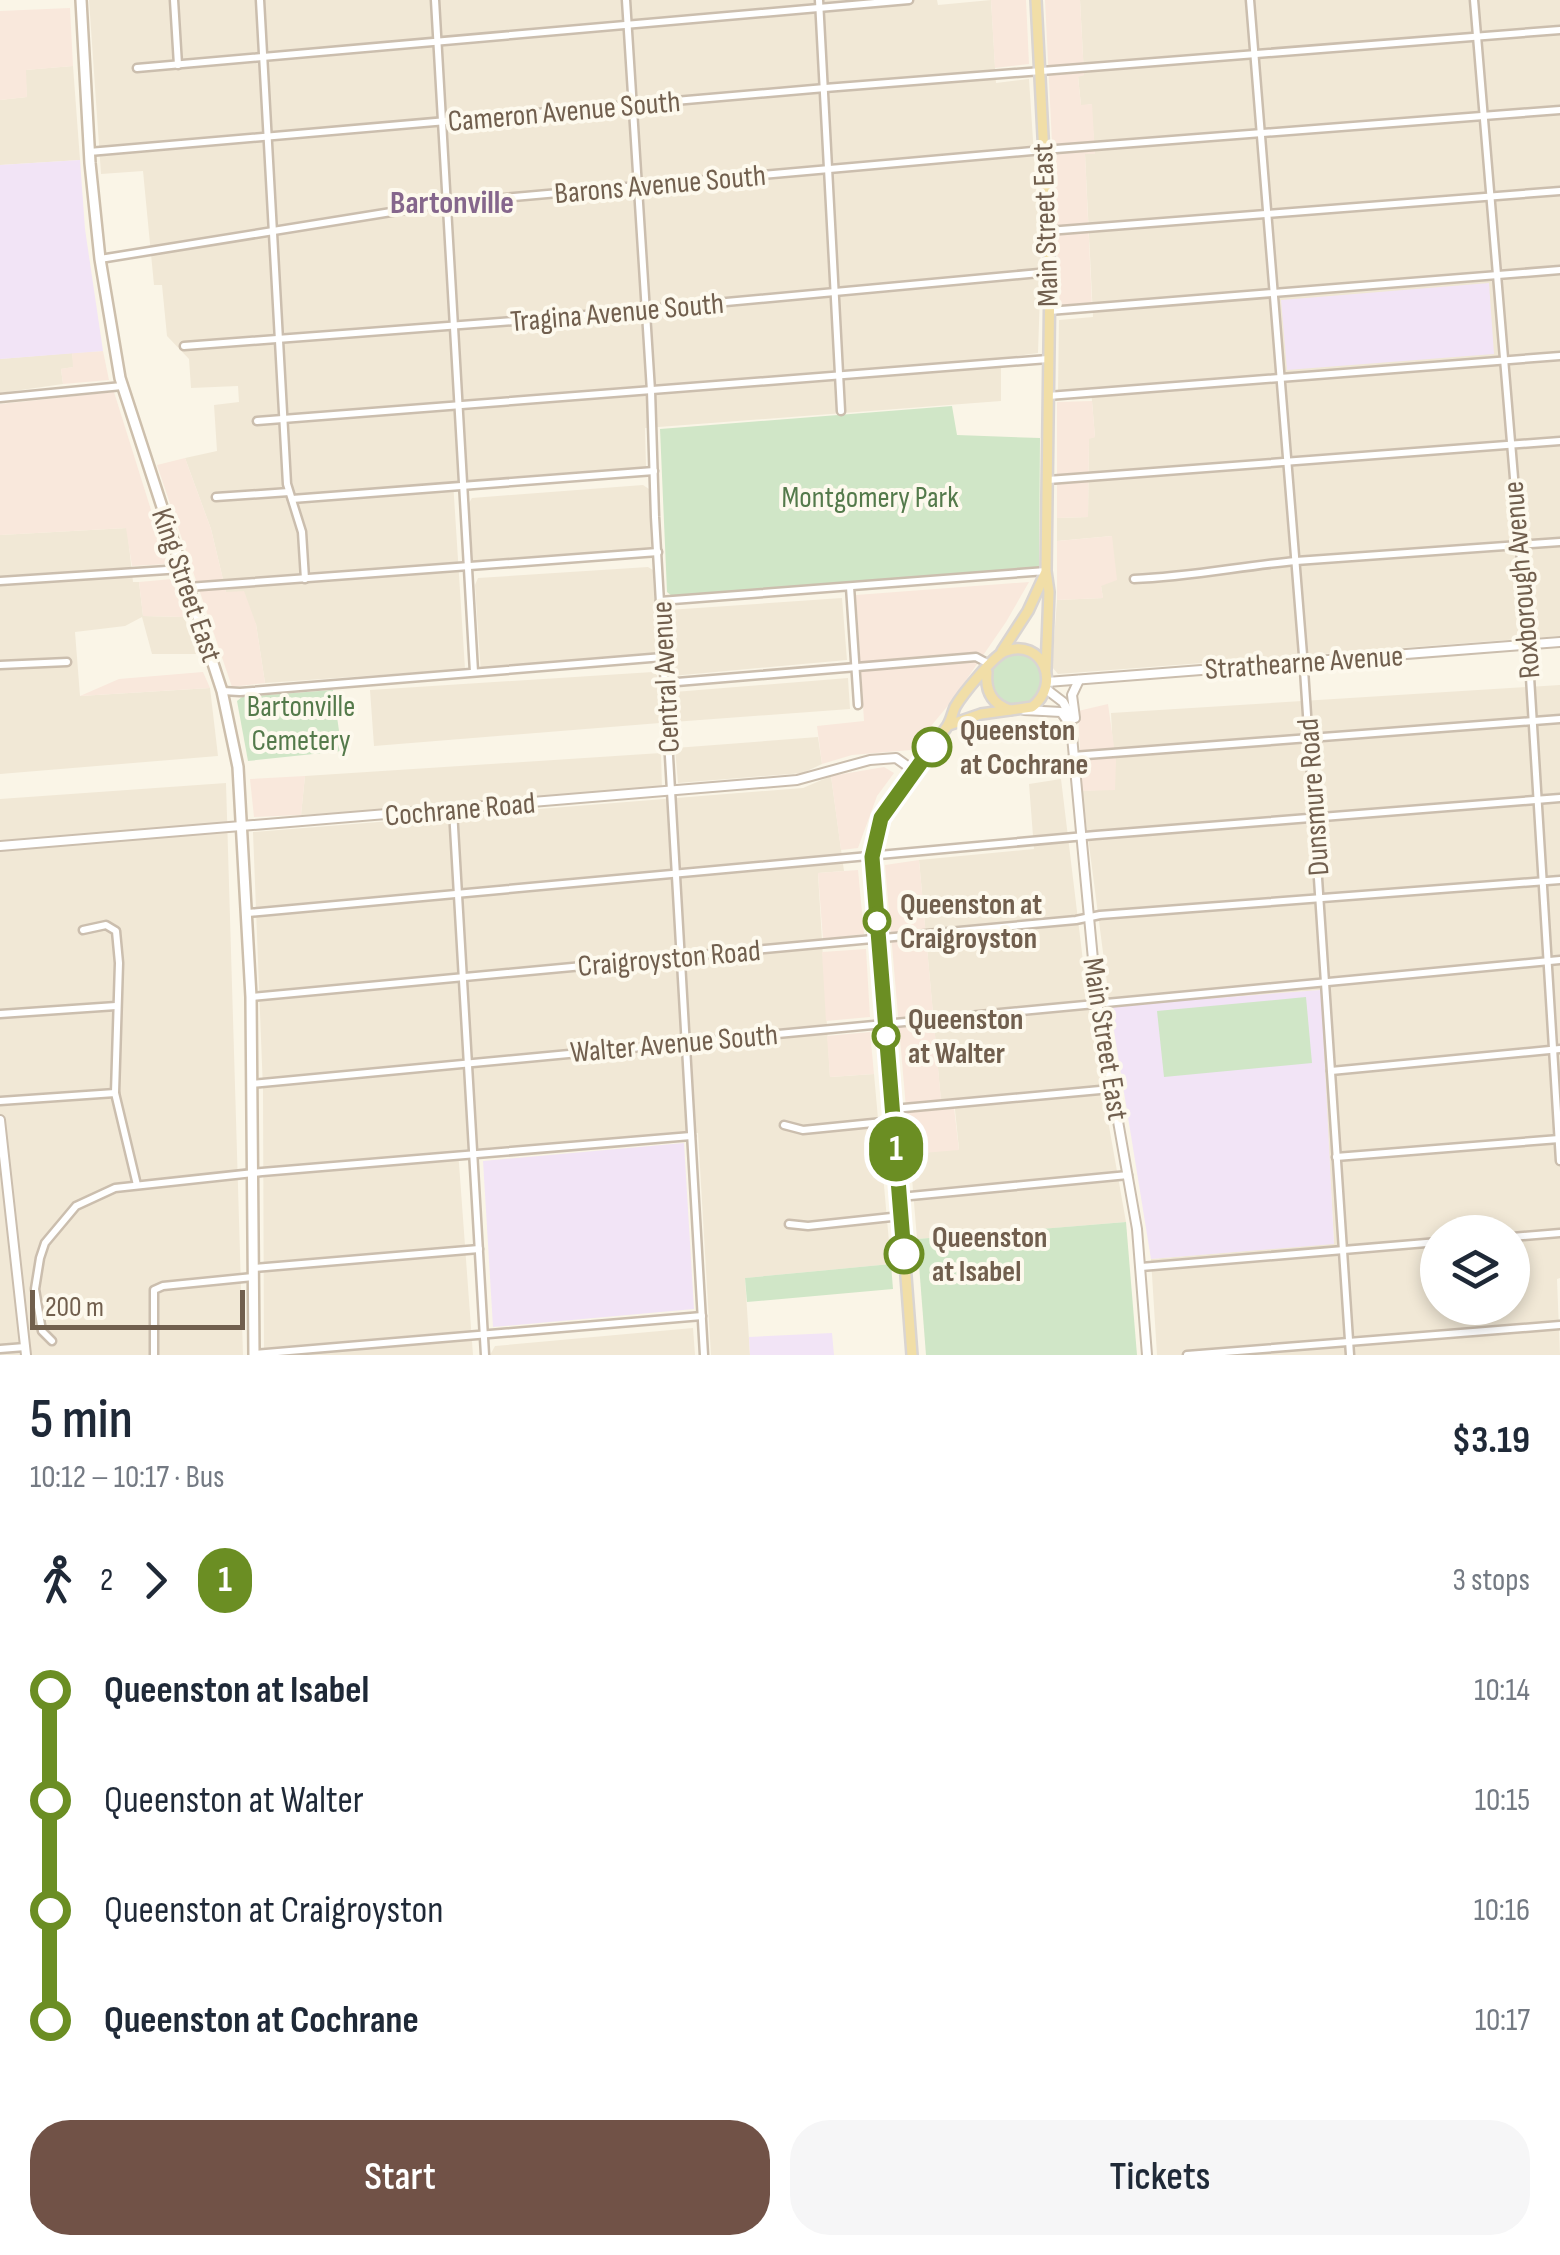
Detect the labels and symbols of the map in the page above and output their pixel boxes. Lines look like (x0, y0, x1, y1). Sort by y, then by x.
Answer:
street label: Cameron Avenue South (446, 84, 682, 140)
street label: Main Street East (1025, 142, 1067, 308)
street label: Barons Avenue South (553, 158, 767, 212)
district label: Bartonville (390, 184, 514, 223)
street label: Tragina Avenue South (509, 286, 725, 340)
park label: Montgomery Park (781, 480, 959, 516)
street label: Roxborough Avenue (1495, 480, 1549, 680)
street label: King Street East (143, 504, 229, 667)
street label: Central Avenue (644, 600, 688, 754)
street label: Strathearne Avenue (1204, 638, 1405, 688)
park label: Bartonville Cemetery (247, 689, 355, 759)
place label: Queenston at Cochrane (960, 713, 1088, 783)
street label: Dunsmure Road (1291, 717, 1337, 877)
marker: Queenston at Cochrane (913, 728, 951, 766)
street label: Cochrane Road (383, 785, 537, 835)
place label: Queenston at Craigroyston (900, 887, 1042, 957)
marker: Queenston at Craigroyston (864, 908, 890, 934)
street label: Craigroyston Road (576, 933, 762, 985)
street label: Main Street East (1074, 955, 1136, 1123)
place label: Queenston at Walter (908, 1002, 1023, 1072)
street label: Walter Avenue South (569, 1017, 779, 1071)
marker: Queenston at Walter (873, 1023, 899, 1049)
line badge: 1 (864, 1116, 928, 1182)
place label: Queenston at Isabel (932, 1220, 1047, 1290)
marker: Queenston at Isabel (885, 1235, 923, 1273)
scale bar (30, 1285, 245, 1330)

